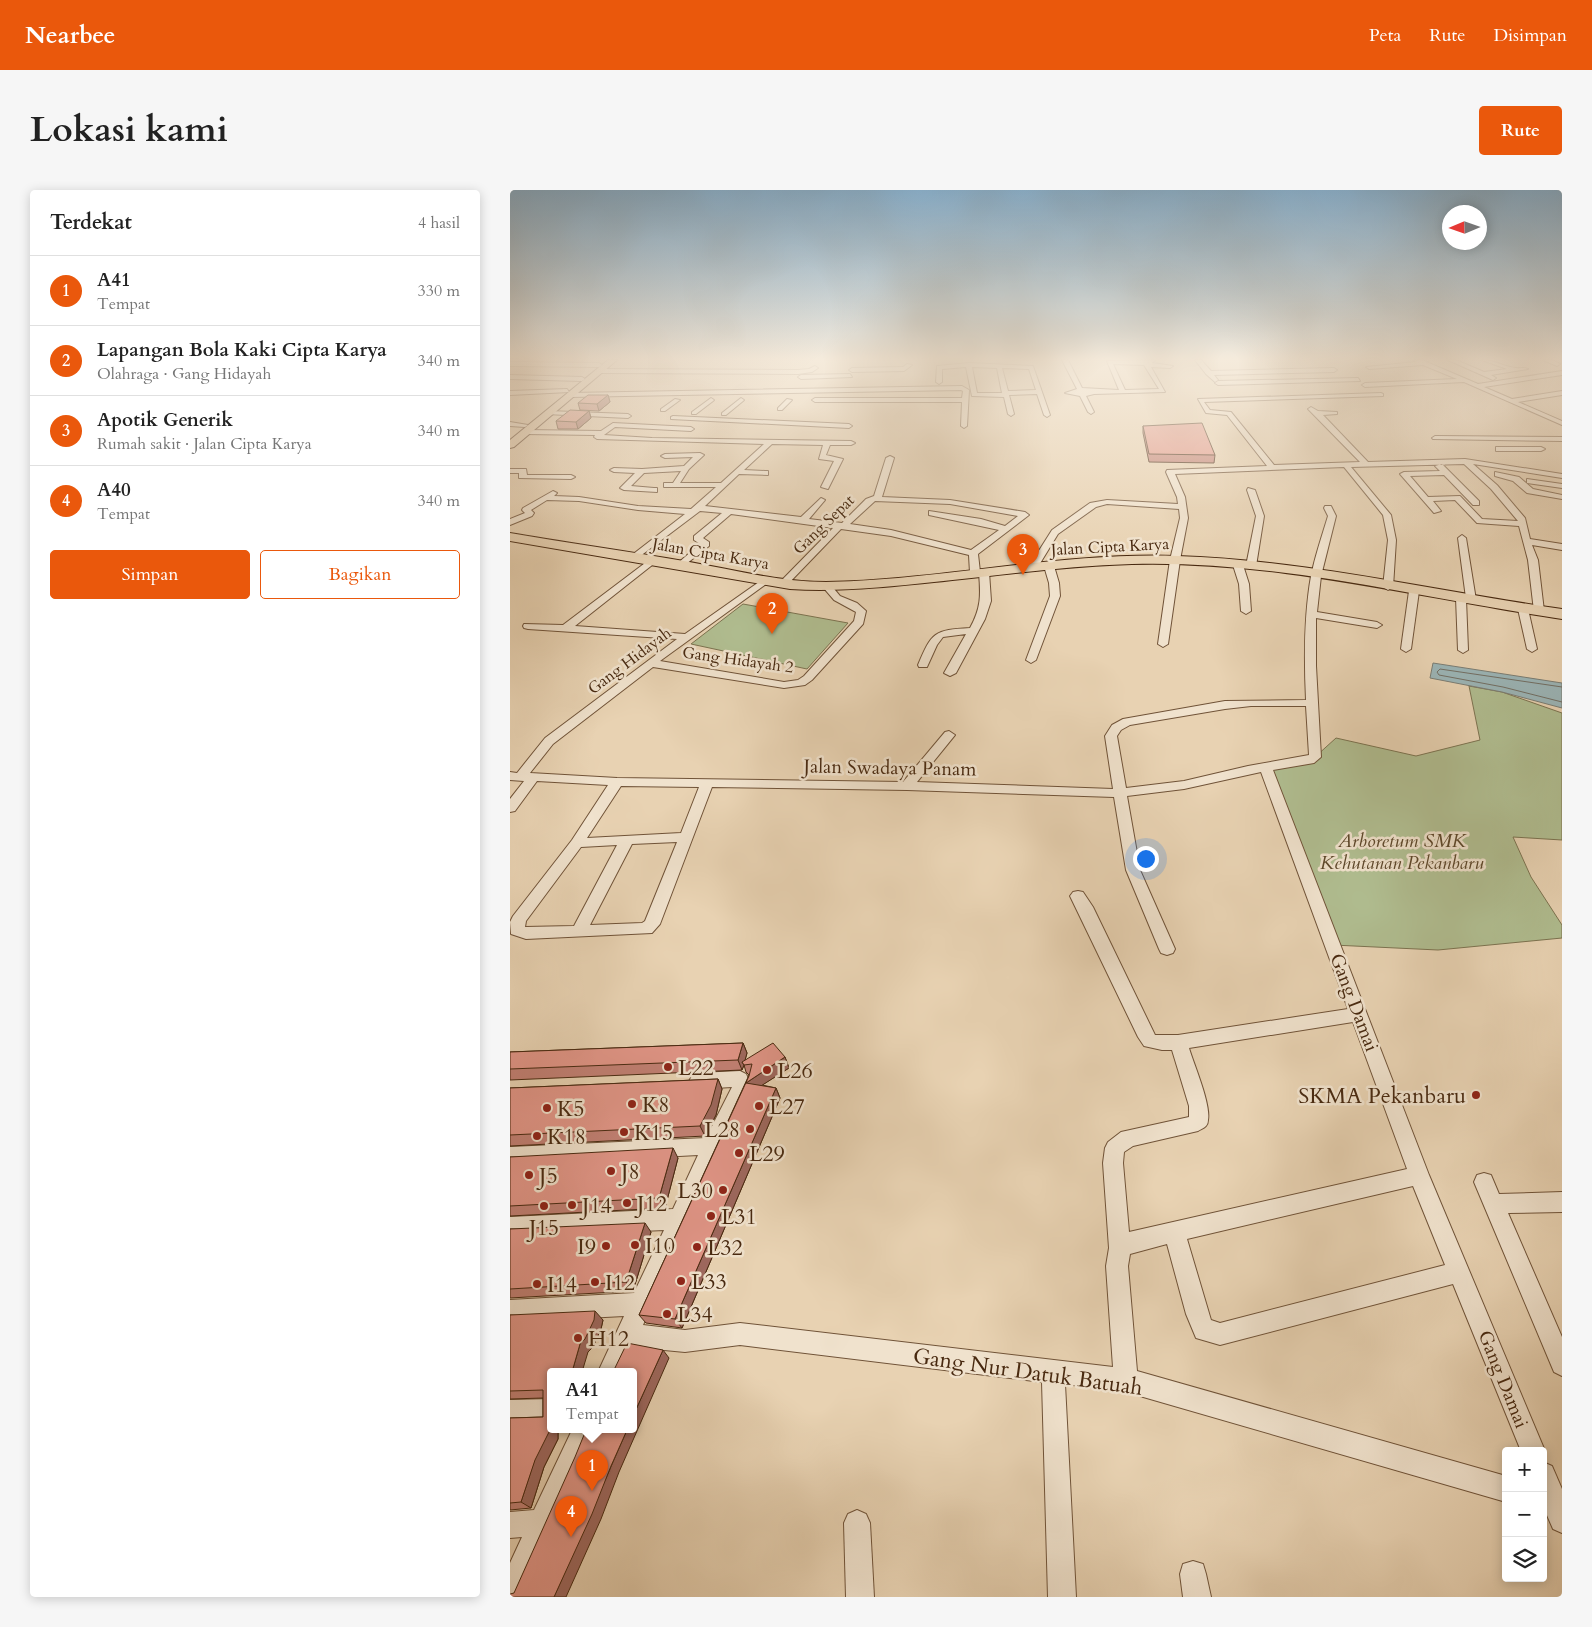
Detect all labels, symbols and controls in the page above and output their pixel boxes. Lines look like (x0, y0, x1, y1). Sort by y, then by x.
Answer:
text: Nearbee (25, 19, 115, 52)
text: Peta (1369, 23, 1401, 48)
text: Rute (1429, 23, 1465, 48)
text: Disimpan (1493, 23, 1567, 48)
text: Lokasi kami (30, 106, 228, 154)
button: Rute (1479, 106, 1562, 155)
north arrow (1442, 205, 1487, 250)
text: Terdekat (50, 208, 132, 237)
text: 4 hasil (418, 212, 460, 234)
text: A41 (97, 267, 131, 293)
text: 1 (62, 280, 70, 302)
text: 330 m (418, 280, 460, 302)
text: Tempat (97, 293, 150, 315)
text: Lapangan Bola Kaki Cipta Karya (97, 337, 387, 363)
text: 2 (62, 350, 70, 372)
text: 340 m (418, 350, 460, 372)
text: Olahraga · Gang Hidayah (97, 363, 271, 385)
text: Apotik Generik (97, 407, 233, 433)
text: 3 (62, 420, 70, 442)
text: 340 m (418, 420, 460, 442)
text: Rumah sakit · Jalan Cipta Karya (97, 433, 312, 455)
text: A40 (97, 477, 131, 503)
text: 4 (62, 490, 70, 512)
text: 340 m (418, 490, 460, 512)
street label: Gang Sepat (788, 490, 859, 560)
text: Tempat (97, 503, 150, 525)
street label: Jalan Cipta Karya (649, 533, 771, 575)
street label: Jalan Cipta Karya (1048, 533, 1170, 561)
pin: 3 (1007, 534, 1039, 575)
button: Simpan (50, 550, 250, 599)
button: Bagikan (260, 550, 460, 599)
pin: 2 (756, 593, 788, 634)
street label: Gang Hidayah (583, 622, 676, 699)
street label: Gang Hidayah 2 (681, 641, 795, 679)
street label: Jalan Swadaya Panam (800, 753, 977, 783)
park label: Arboretum SMK Kehutanan Pekanbaru (1320, 828, 1484, 876)
your location (1133, 846, 1159, 872)
street label: Gang Damai (1323, 950, 1385, 1055)
place label: L22 (678, 1053, 714, 1083)
place label: L26 (777, 1056, 813, 1086)
marker: L22 (662, 1061, 674, 1073)
marker: L26 (761, 1064, 773, 1076)
place label: SKMA Pekanbaru (1298, 1081, 1466, 1111)
marker: SKMA Pekanbaru (1470, 1089, 1482, 1101)
place label: K8 (642, 1090, 670, 1120)
place label: L27 (769, 1092, 805, 1122)
place label: K5 (557, 1094, 585, 1124)
marker: K8 (626, 1098, 638, 1110)
marker: L27 (753, 1100, 765, 1112)
marker: K5 (541, 1102, 553, 1114)
place label: L28 (704, 1115, 740, 1145)
place label: K15 (634, 1118, 673, 1148)
place label: K18 (547, 1122, 586, 1152)
marker: L28 (744, 1123, 756, 1135)
marker: K15 (618, 1126, 630, 1138)
marker: K18 (531, 1130, 543, 1142)
place label: L29 (749, 1139, 785, 1169)
marker: L29 (733, 1147, 745, 1159)
place label: J8 (618, 1157, 640, 1187)
place label: J5 (536, 1161, 558, 1191)
marker: J8 (605, 1165, 617, 1177)
marker: J5 (523, 1169, 535, 1181)
place label: L30 (677, 1176, 713, 1206)
marker: L30 (717, 1184, 729, 1196)
place label: J12 (634, 1189, 667, 1219)
place label: J14 (579, 1191, 612, 1221)
marker: J12 (621, 1197, 633, 1209)
marker: J14 (566, 1199, 578, 1211)
marker: J15 (538, 1200, 550, 1212)
place label: L31 (721, 1202, 757, 1232)
marker: L31 (705, 1210, 717, 1222)
place label: J15 (526, 1213, 559, 1243)
place label: I10 (645, 1231, 675, 1261)
place label: I9 (577, 1232, 596, 1262)
place label: L32 (707, 1233, 743, 1263)
marker: I10 (629, 1239, 641, 1251)
marker: I9 (600, 1240, 612, 1252)
marker: L32 (691, 1241, 703, 1253)
place label: L33 (691, 1267, 727, 1297)
place label: I12 (605, 1268, 635, 1298)
place label: I14 (547, 1270, 577, 1300)
marker: L33 (675, 1275, 687, 1287)
marker: I12 (589, 1276, 601, 1288)
marker: I14 (531, 1278, 543, 1290)
place label: L34 (677, 1300, 713, 1330)
marker: L34 (661, 1308, 673, 1320)
place label: H12 (588, 1324, 629, 1354)
street label: Gang Damai (1472, 1327, 1534, 1432)
marker: H12 (572, 1332, 584, 1344)
street label: Gang Nur Datuk Batuah (911, 1341, 1145, 1403)
popup (547, 1368, 637, 1433)
text: A41 (565, 1377, 599, 1403)
text: Tempat (565, 1403, 619, 1425)
map controls (1502, 1447, 1547, 1582)
button: + (1502, 1447, 1547, 1492)
pin: 1 (576, 1450, 608, 1491)
button: − (1502, 1492, 1547, 1537)
pin: 4 (555, 1496, 587, 1537)
button: layers (1502, 1537, 1547, 1582)

